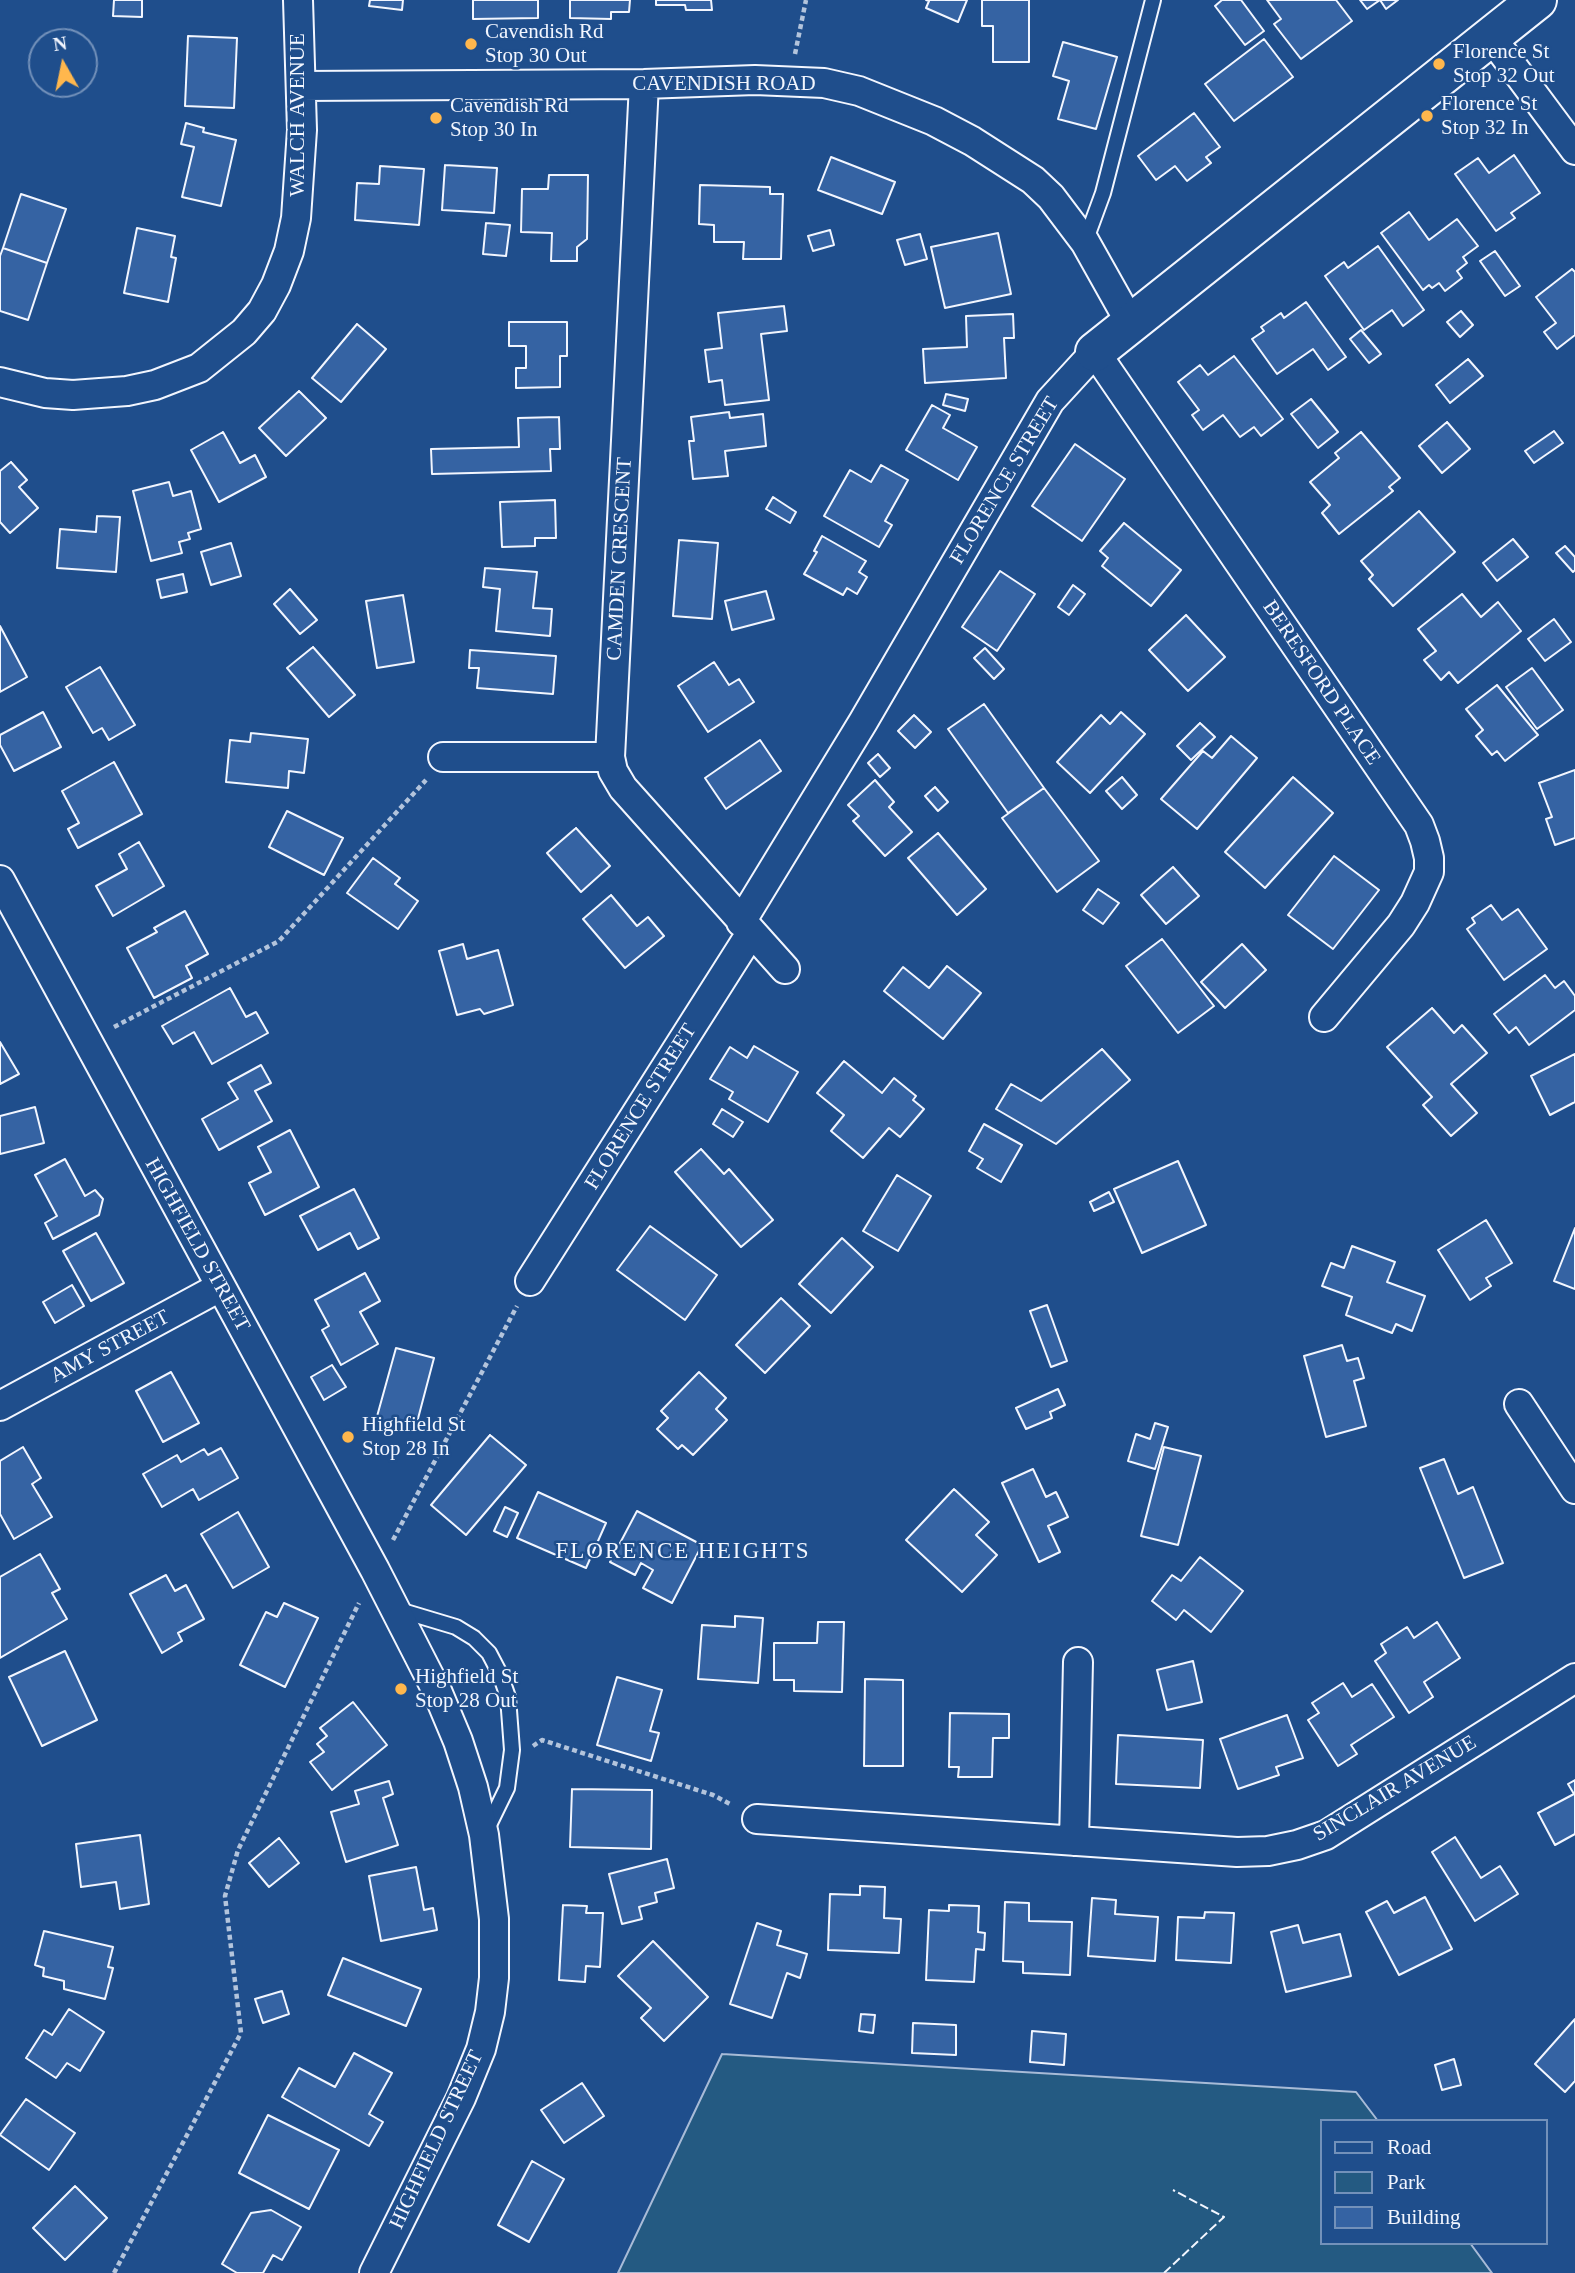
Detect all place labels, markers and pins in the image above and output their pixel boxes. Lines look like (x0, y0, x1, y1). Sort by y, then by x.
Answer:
place label: Cavendish Rd Stop 30 Out (485, 19, 603, 69)
marker: Cavendish Rd Stop 30 Out (463, 36, 479, 52)
place label: Florence St Stop 32 Out (1453, 39, 1555, 89)
marker: Florence St Stop 32 Out (1431, 56, 1447, 72)
place label: Florence St Stop 32 In (1441, 91, 1537, 141)
place label: Cavendish Rd Stop 30 In (450, 93, 568, 143)
marker: Florence St Stop 32 In (1419, 108, 1435, 124)
marker: Cavendish Rd Stop 30 In (428, 110, 444, 126)
place label: Highfield St Stop 28 In (362, 1412, 465, 1462)
marker: Highfield St Stop 28 In (340, 1429, 356, 1445)
place label: Highfield St Stop 28 Out (415, 1664, 518, 1714)
marker: Highfield St Stop 28 Out (393, 1681, 409, 1697)

